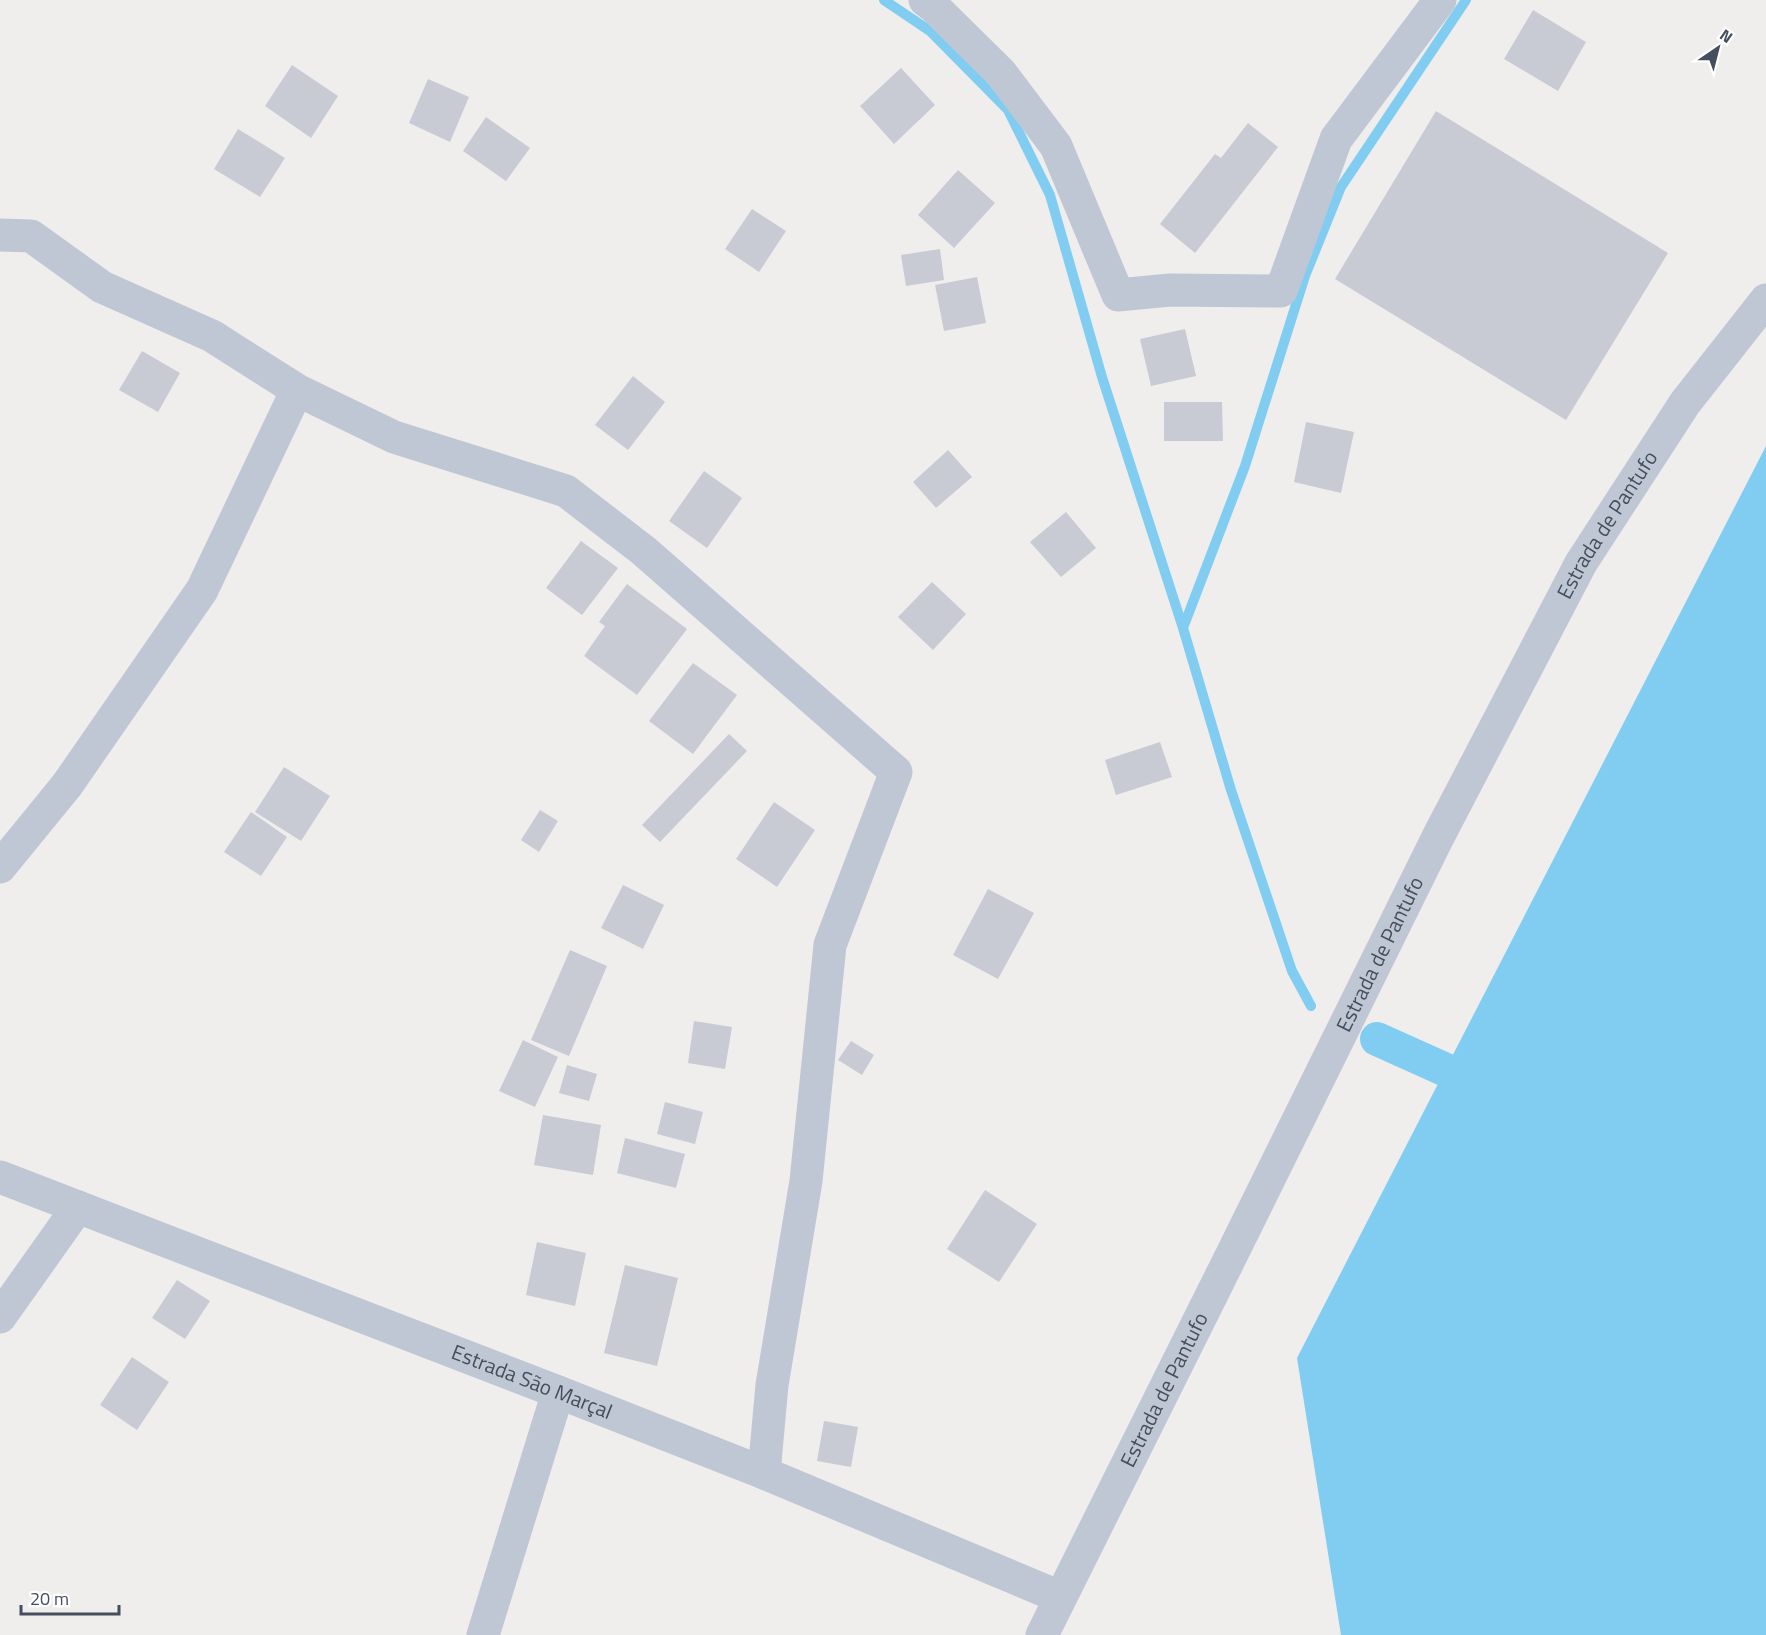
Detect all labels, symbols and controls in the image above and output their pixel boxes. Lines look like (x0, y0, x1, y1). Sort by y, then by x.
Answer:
north arrow (1688, 18, 1748, 78)
text: N (1715, 23, 1738, 49)
street label: Estrada de Pantufo (1548, 444, 1665, 604)
street label: Estrada de Pantufo (1327, 871, 1431, 1037)
street label: Estrada de Pantufo (1111, 1306, 1216, 1472)
street label: Estrada São Marçal (447, 1335, 617, 1427)
scale bar (21, 1578, 118, 1616)
text: 20 m (30, 1585, 69, 1612)

